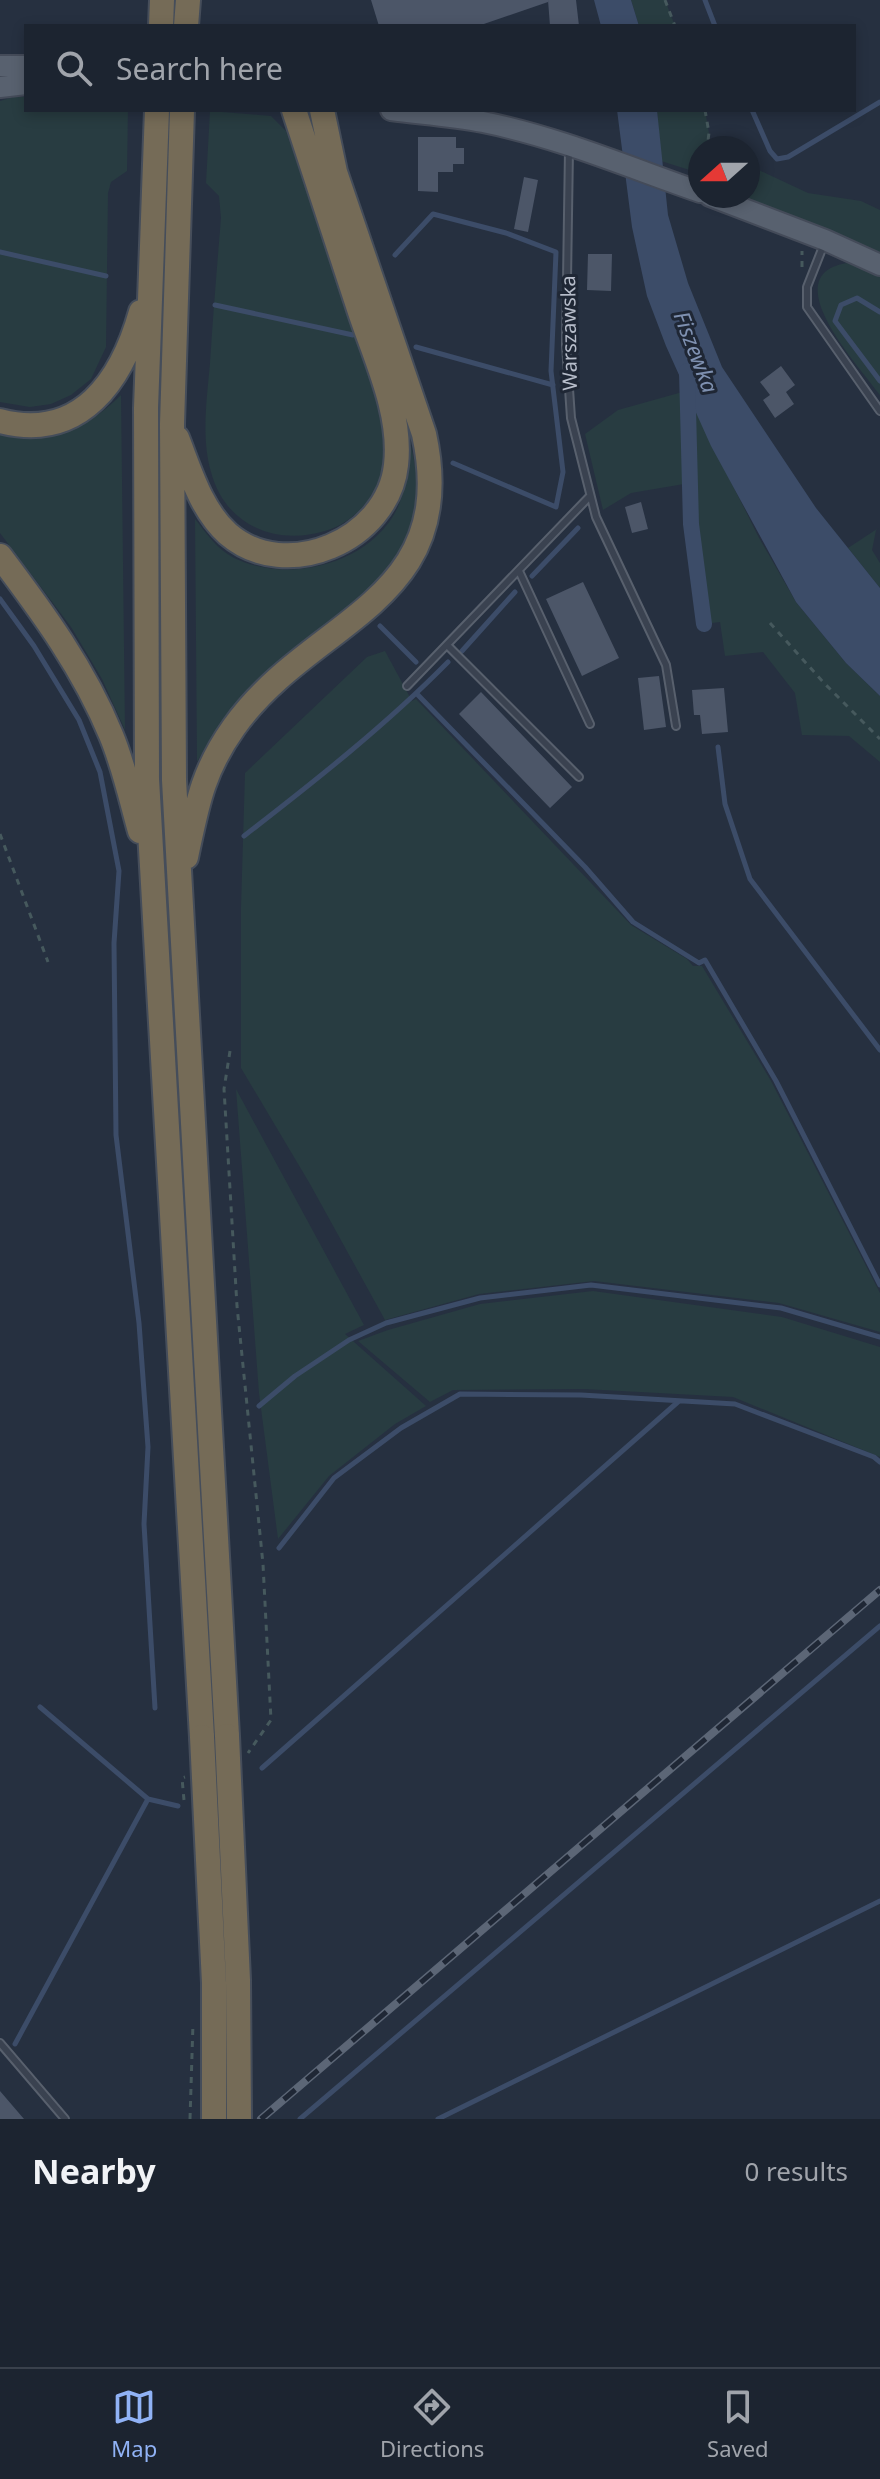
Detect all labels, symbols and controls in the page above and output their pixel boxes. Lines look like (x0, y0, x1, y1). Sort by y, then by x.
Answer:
search box (24, 24, 856, 112)
icon: search (52, 46, 96, 90)
text: Search here (116, 48, 283, 89)
north arrow (688, 136, 760, 208)
street label: Warszawska (554, 275, 583, 391)
water label: Fiszewka (668, 306, 726, 397)
text: Nearby (32, 2148, 156, 2194)
text: 0 results (744, 2153, 848, 2189)
tab: Map (111, 2385, 157, 2463)
tab: Directions (380, 2385, 484, 2463)
tab: Saved (707, 2385, 769, 2463)

